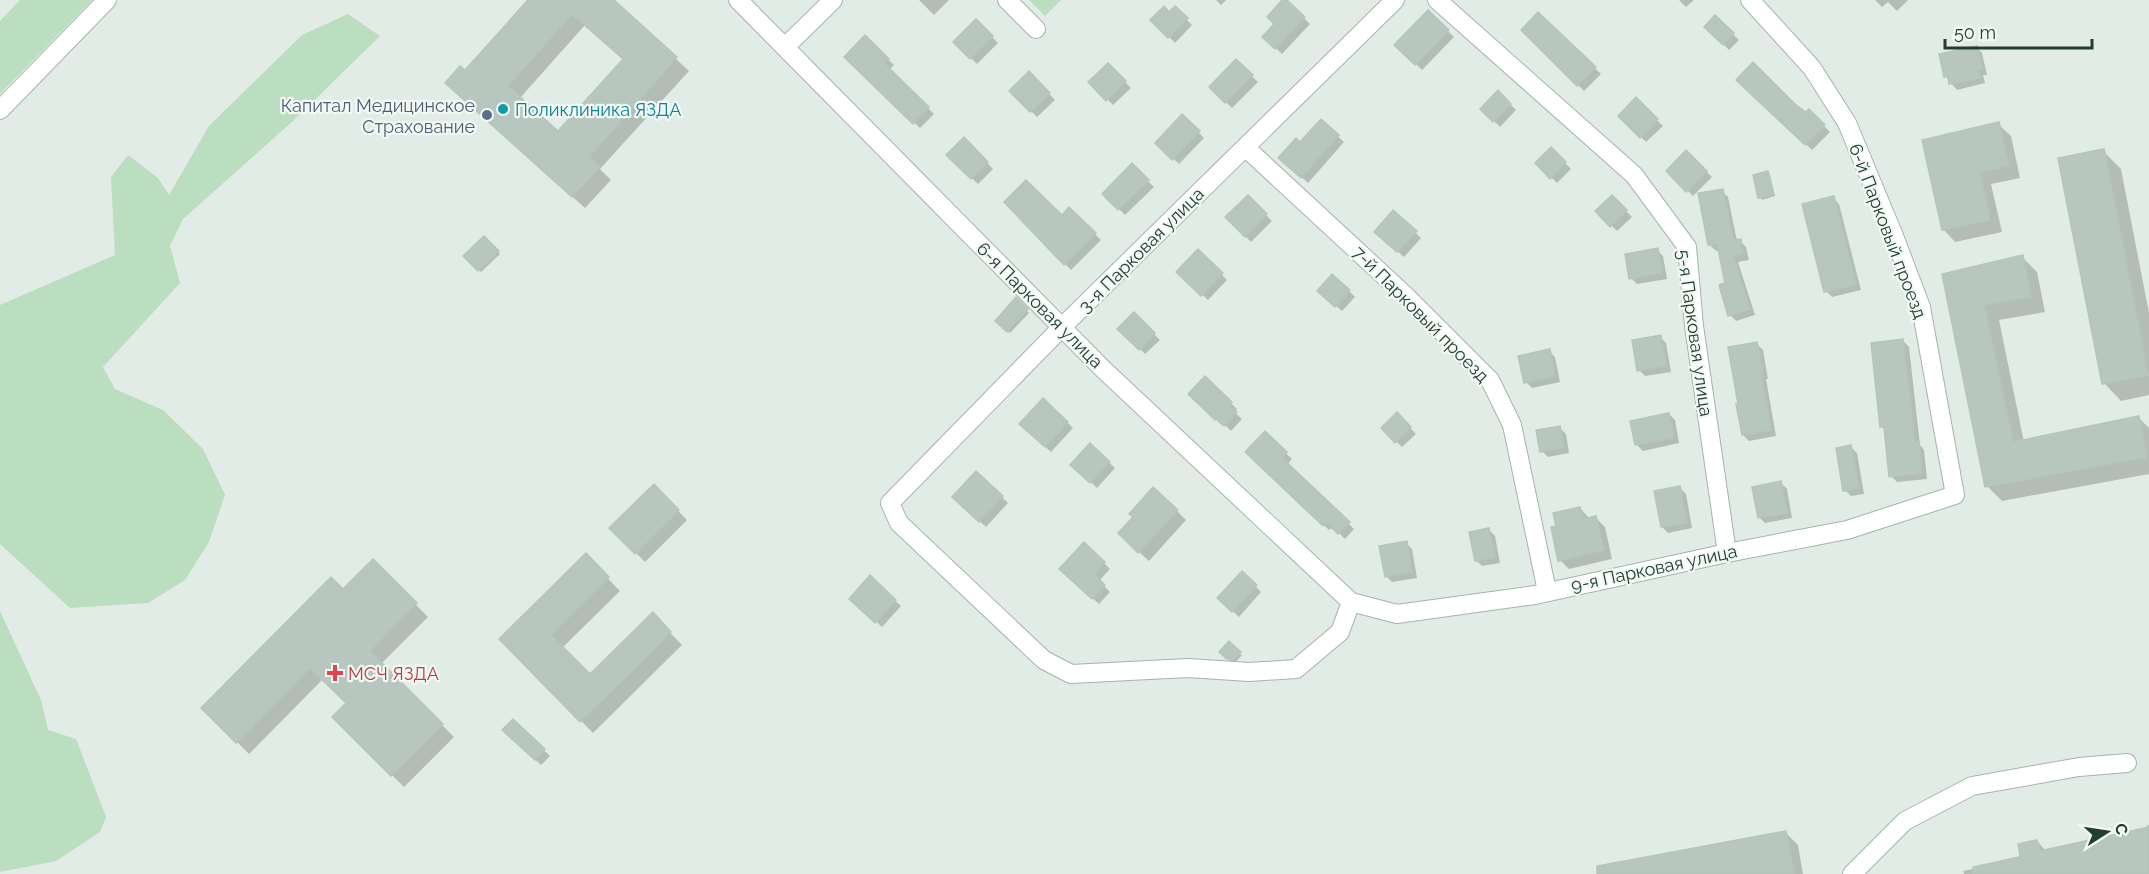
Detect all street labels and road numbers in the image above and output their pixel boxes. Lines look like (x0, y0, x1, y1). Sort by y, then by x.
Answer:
street label: 6-й Парковый проезд (1845, 141, 1931, 321)
street label: 3-я Парковая улица (1074, 183, 1208, 317)
street label: 6-я Парковая улица (973, 238, 1107, 372)
street label: 7-й Парковый проезд (1349, 242, 1493, 386)
street label: 5-я Парковая улица (1673, 248, 1717, 418)
street label: 9-я Парковая улица (1569, 540, 1739, 596)

